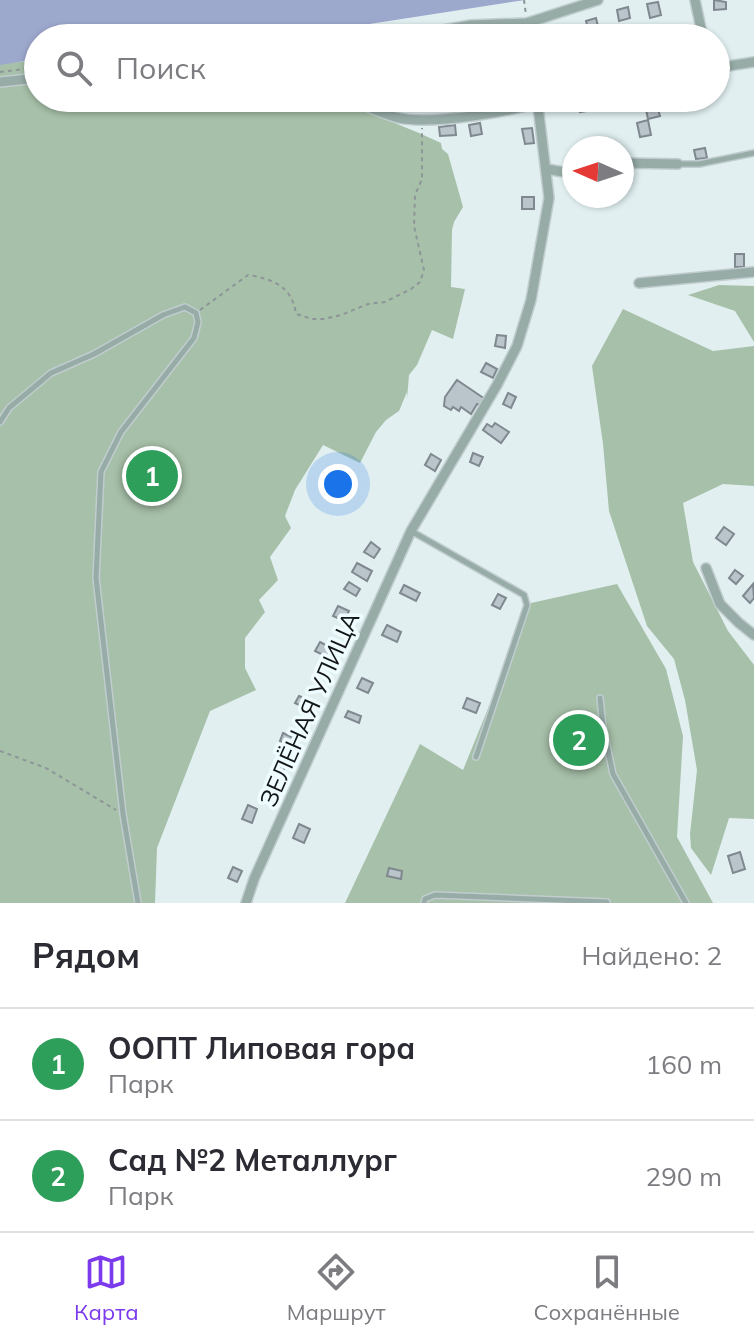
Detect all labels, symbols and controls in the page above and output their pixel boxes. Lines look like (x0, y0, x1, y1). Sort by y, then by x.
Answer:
search box (24, 24, 730, 112)
icon: search (52, 46, 96, 90)
text: Поиск (116, 49, 206, 87)
north arrow (562, 136, 634, 208)
pin: 1 (126, 446, 178, 506)
your location (318, 464, 358, 504)
street label: ЗЕЛЁНАЯ УЛИЦА (253, 607, 366, 811)
pin: 2 (553, 710, 605, 770)
text: Рядом (32, 934, 140, 977)
text: Найдено: 2 (582, 939, 722, 972)
text: ООПТ Липовая гора (108, 1029, 415, 1067)
text: 1 (50, 1048, 66, 1081)
text: 160 m (646, 1048, 722, 1081)
text: Парк (108, 1067, 174, 1100)
text: Сад №2 Металлург (108, 1141, 397, 1179)
text: 2 (50, 1160, 66, 1193)
text: 290 m (646, 1160, 722, 1193)
text: Парк (108, 1179, 174, 1212)
tab: Карта (74, 1250, 139, 1326)
tab: Маршрут (287, 1250, 386, 1326)
tab: Сохранённые (534, 1250, 680, 1326)

